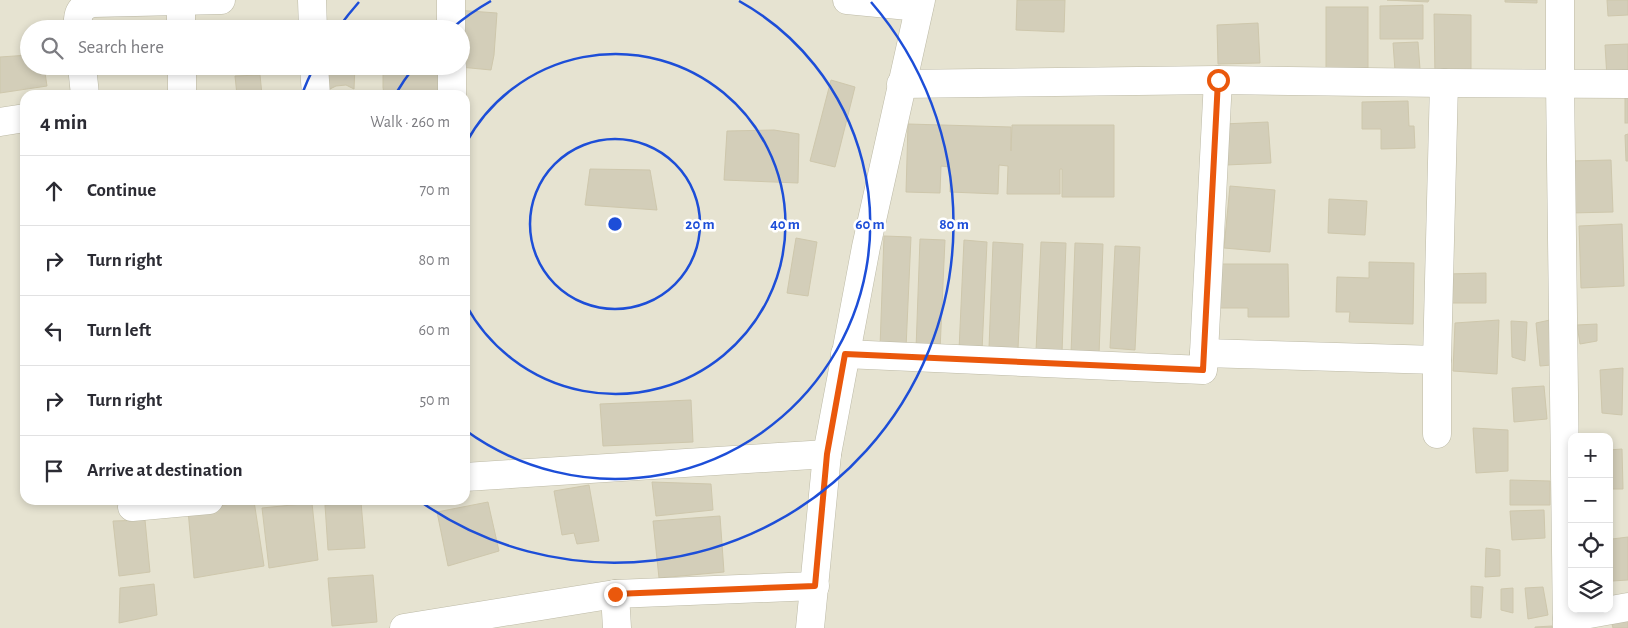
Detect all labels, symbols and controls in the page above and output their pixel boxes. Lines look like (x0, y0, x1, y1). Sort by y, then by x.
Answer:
search box (20, 20, 470, 75)
icon: search (38, 34, 66, 62)
text: Search here (78, 38, 164, 57)
route start (1207, 69, 1230, 92)
text: 4 min (40, 112, 87, 133)
text: Walk · 260 m (370, 114, 450, 130)
icon: ahead (40, 177, 68, 205)
text: Continue (87, 181, 156, 200)
text: 70 m (419, 182, 450, 198)
centre of rings (606, 215, 624, 233)
text: 20 m (685, 217, 715, 232)
text: 40 m (770, 217, 800, 232)
text: 60 m (855, 217, 885, 232)
text: 80 m (939, 217, 969, 232)
icon: right (40, 247, 68, 275)
text: Turn right (87, 251, 162, 270)
text: 80 m (419, 252, 450, 268)
icon: left (40, 317, 68, 345)
text: Turn left (87, 321, 151, 340)
text: 60 m (419, 322, 450, 338)
icon: right (40, 387, 68, 415)
text: Turn right (87, 391, 162, 410)
text: 50 m (419, 392, 450, 408)
map controls (1568, 433, 1613, 613)
button: + (1568, 433, 1613, 478)
icon: arrive (40, 457, 68, 485)
text: Arrive at destination (87, 461, 243, 480)
button: − (1568, 478, 1613, 523)
button: locate (1568, 523, 1613, 568)
button: layers (1568, 568, 1613, 613)
route end (604, 583, 627, 606)

